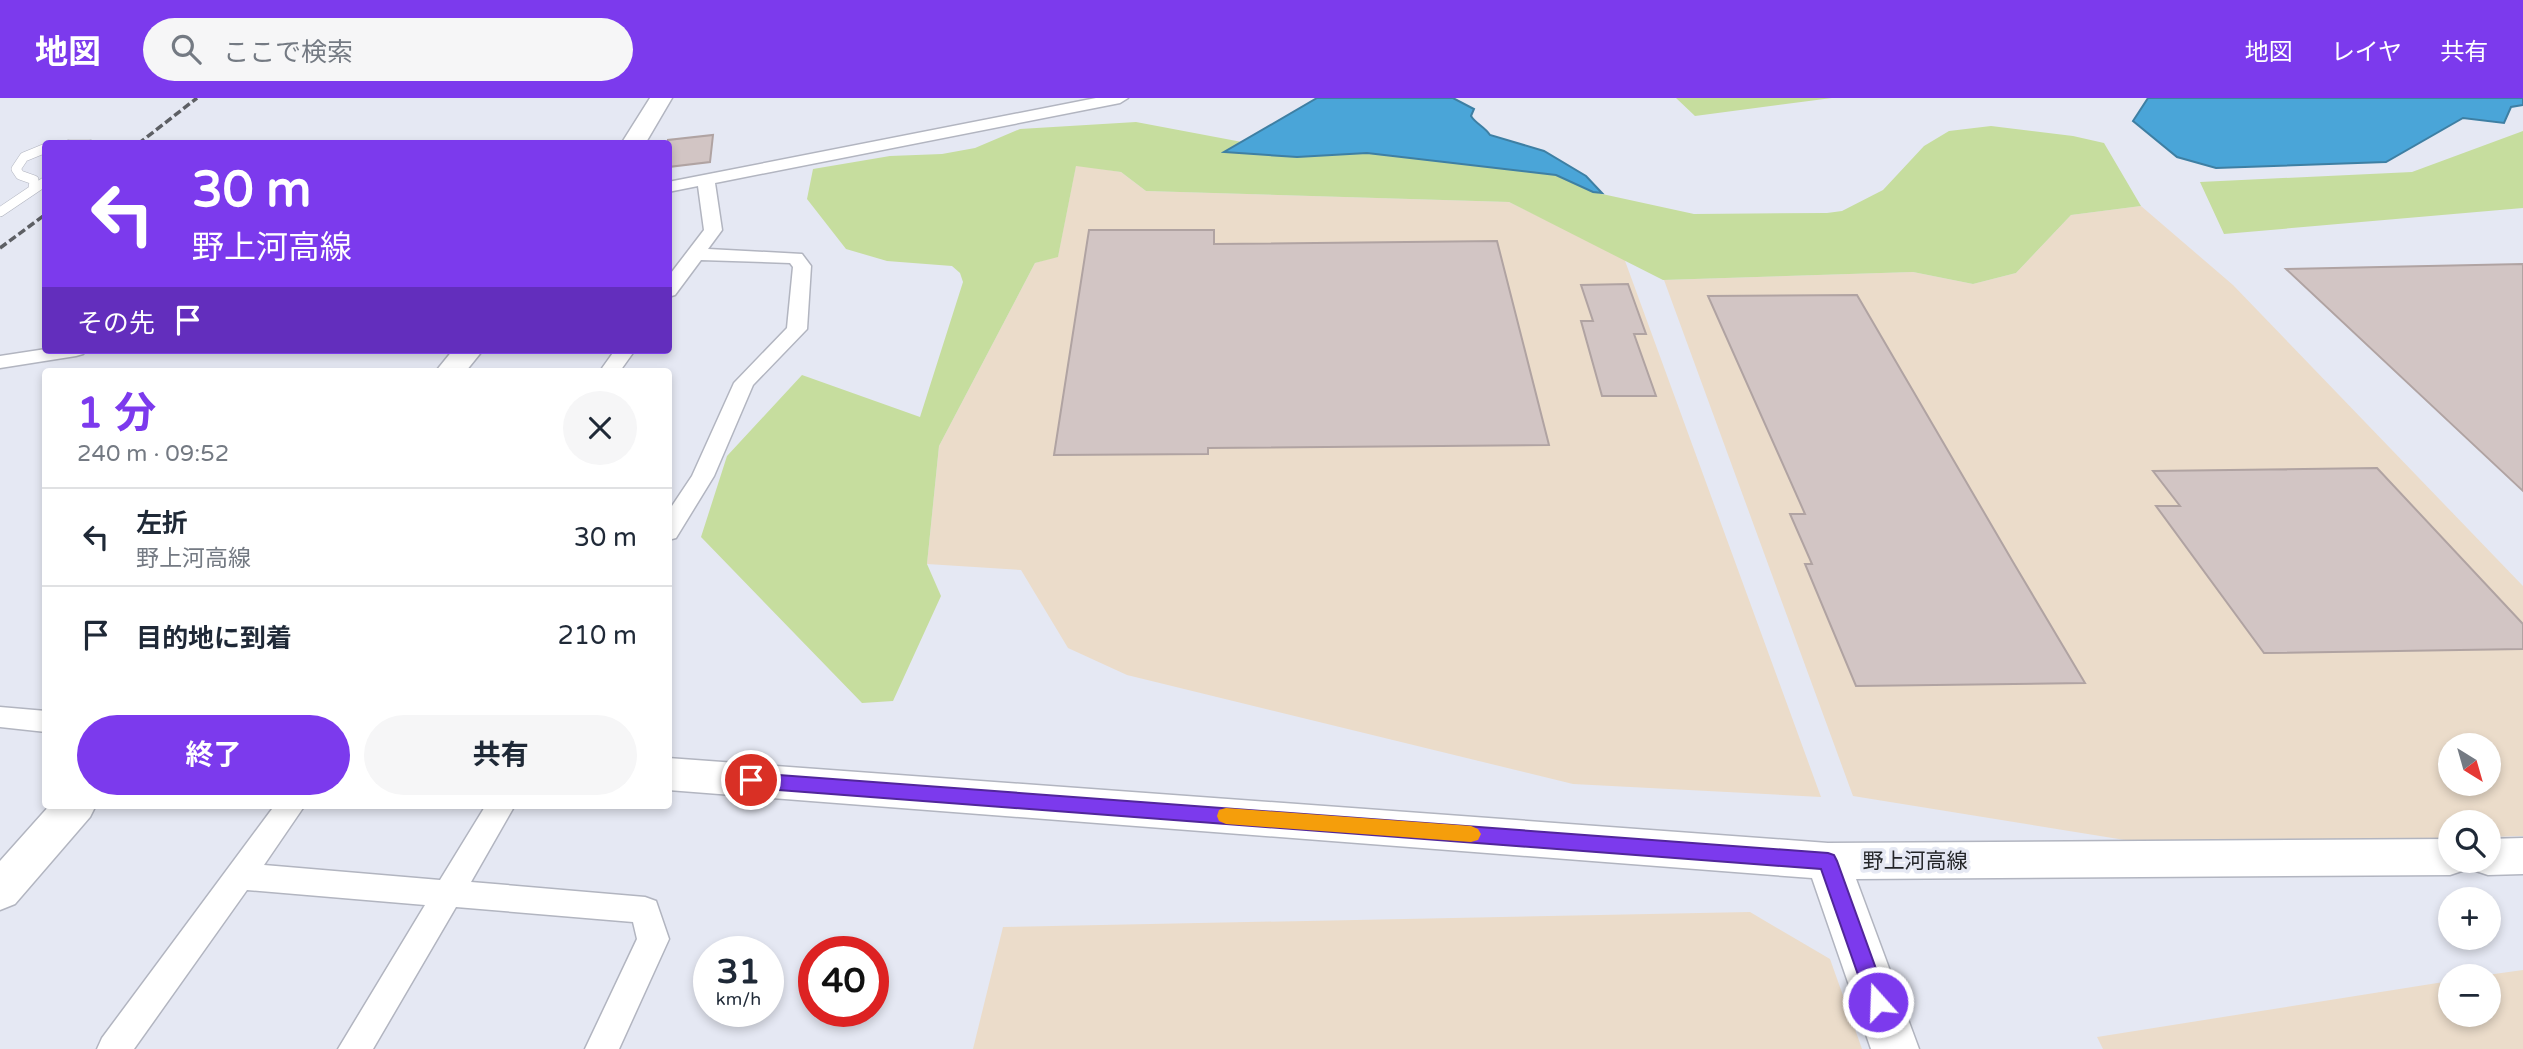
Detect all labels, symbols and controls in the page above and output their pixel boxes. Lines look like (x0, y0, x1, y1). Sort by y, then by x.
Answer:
search box (143, 18, 633, 81)
icon: search (167, 30, 205, 68)
text: 地図 (35, 33, 101, 72)
text: ここで検索 (223, 37, 353, 68)
text: 地図 (2245, 38, 2293, 67)
text: レイヤ (2331, 38, 2402, 67)
text: 共有 (2440, 38, 2488, 67)
text: 30 m (192, 161, 311, 220)
icon: left (77, 168, 168, 259)
text: 野上河高線 (192, 229, 352, 267)
icon: arrive (169, 301, 207, 339)
text: その先 (77, 308, 155, 339)
text: 1 分 (77, 388, 156, 439)
button: close (563, 391, 637, 465)
text: 240 m · 09:52 (77, 440, 229, 468)
text: 左折 (136, 508, 188, 539)
icon: left (77, 518, 115, 556)
text: 30 m (574, 522, 637, 553)
text: 野上河高線 (136, 545, 251, 573)
icon: arrive (77, 616, 115, 654)
text: 210 m (557, 620, 637, 651)
text: 目的地に到着 (136, 623, 292, 654)
button: 終了 (77, 715, 350, 795)
button: 共有 (364, 715, 637, 795)
north arrow (2438, 733, 2501, 796)
map controls (2438, 733, 2501, 1027)
pin (721, 750, 781, 810)
icon: arrive (732, 761, 770, 799)
button: search (2438, 810, 2501, 873)
street label: 野上河高線 (1863, 849, 1968, 874)
button: + (2438, 887, 2501, 950)
speed limit sign: 40 (798, 936, 889, 1027)
text: 31 (717, 951, 760, 993)
button: − (2438, 964, 2501, 1027)
position arrow (1841, 965, 1915, 1039)
text: km/h (716, 988, 761, 1010)

